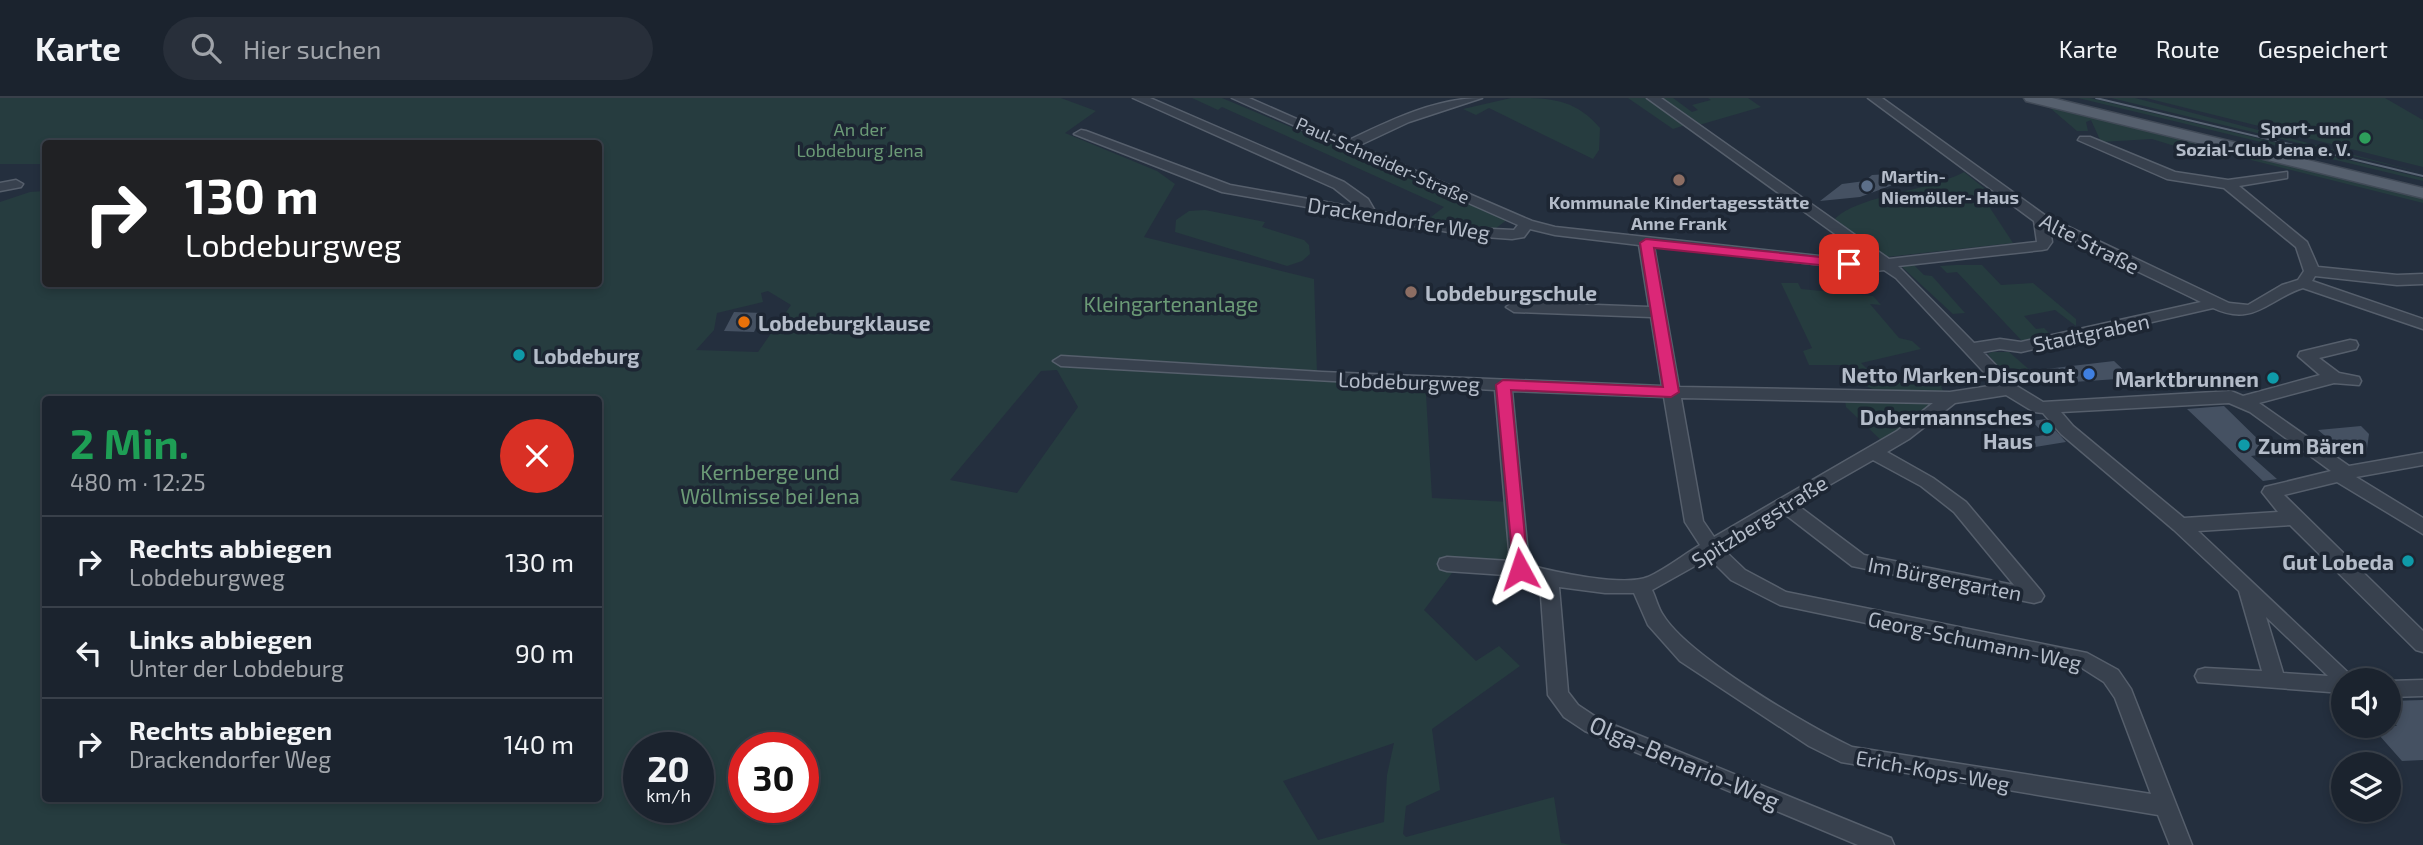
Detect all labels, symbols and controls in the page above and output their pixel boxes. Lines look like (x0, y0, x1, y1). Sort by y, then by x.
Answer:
search box (163, 17, 653, 80)
text: Karte (35, 28, 121, 68)
icon: search (187, 29, 225, 67)
text: Hier suchen (243, 33, 381, 64)
text: Karte (2059, 34, 2118, 63)
text: Route (2156, 34, 2220, 63)
text: Gespeichert (2258, 34, 2388, 63)
street label: Paul-Schneider-Straße (1293, 112, 1473, 208)
place label: Sport- und Sozial-Club Jena e. V. (2176, 117, 2351, 160)
park label: An der Lobdeburg Jena (796, 118, 924, 161)
marker: Sport- und Sozial-Club Jena e. V. (2357, 130, 2373, 146)
text: 130 m (185, 165, 319, 224)
place label: Martin- Niemöller- Haus (1881, 165, 2019, 208)
icon: right (70, 168, 161, 259)
marker: Kommunale Kindertagesstätte Anne Frank (1671, 172, 1687, 188)
marker: Martin- Niemöller- Haus (1859, 178, 1875, 194)
street label: Drackendorfer Weg (1306, 191, 1492, 245)
place label: Kommunale Kindertagesstätte Anne Frank (1549, 191, 1809, 234)
street label: Alte Straße (2036, 207, 2144, 279)
text: Lobdeburgweg (185, 225, 402, 263)
pin (1819, 234, 1879, 294)
icon: arrive (1830, 245, 1868, 283)
place label: Lobdeburgschule (1425, 280, 1597, 305)
marker: Lobdeburgschule (1403, 284, 1419, 300)
park label: Kleingartenanlage (1084, 291, 1258, 316)
street label: Stadtgraben (2031, 307, 2151, 357)
place label: Lobdeburgklause (758, 310, 931, 335)
marker: Lobdeburgklause (736, 314, 752, 330)
place label: Lobdeburg (533, 343, 640, 368)
marker: Lobdeburg (511, 347, 527, 363)
place label: Netto Marken-Discount (1841, 362, 2075, 387)
street label: Lobdeburgweg (1338, 366, 1481, 396)
marker: Netto Marken-Discount (2081, 366, 2097, 382)
place label: Marktbrunnen (2115, 366, 2259, 391)
marker: Marktbrunnen (2265, 370, 2281, 386)
place label: Dobermannsches Haus (1860, 404, 2033, 453)
text: 2 Min. (70, 417, 189, 467)
button: close (500, 419, 574, 493)
marker: Dobermannsches Haus (2039, 420, 2055, 436)
place label: Zum Bären (2258, 433, 2364, 458)
marker: Zum Bären (2236, 437, 2252, 453)
park label: Kernberge und Wöllmisse bei Jena (680, 459, 860, 508)
text: 480 m · 12:25 (70, 468, 206, 496)
street label: Spitzbergstraße (1687, 469, 1831, 573)
text: Rechts abbiegen (129, 532, 332, 563)
position arrow (1483, 532, 1557, 606)
icon: right (70, 543, 108, 581)
text: 130 m (505, 546, 574, 577)
place label: Gut Lobeda (2282, 549, 2394, 574)
street label: Im Bürgergarten (1866, 551, 2024, 605)
marker: Gut Lobeda (2400, 553, 2416, 569)
text: Lobdeburgweg (129, 563, 285, 591)
street label: Georg-Schumann-Weg (1866, 605, 2084, 675)
text: Links abbiegen (129, 623, 313, 654)
icon: left (70, 634, 108, 672)
text: 90 m (515, 637, 574, 668)
text: Unter der Lobdeburg (129, 654, 344, 682)
map controls (2331, 668, 2401, 822)
button: sound (2331, 668, 2401, 738)
street label: Olga-Benario-Weg (1586, 709, 1784, 815)
text: Rechts abbiegen (129, 714, 332, 745)
icon: right (70, 725, 108, 763)
text: 140 m (503, 728, 574, 759)
speed limit sign: 30 (728, 732, 819, 823)
street label: Erich-Kops-Weg (1854, 744, 2012, 796)
text: Drackendorfer Weg (129, 745, 331, 773)
text: 20 (647, 747, 690, 789)
button: layers (2331, 752, 2401, 822)
text: km/h (646, 784, 691, 806)

